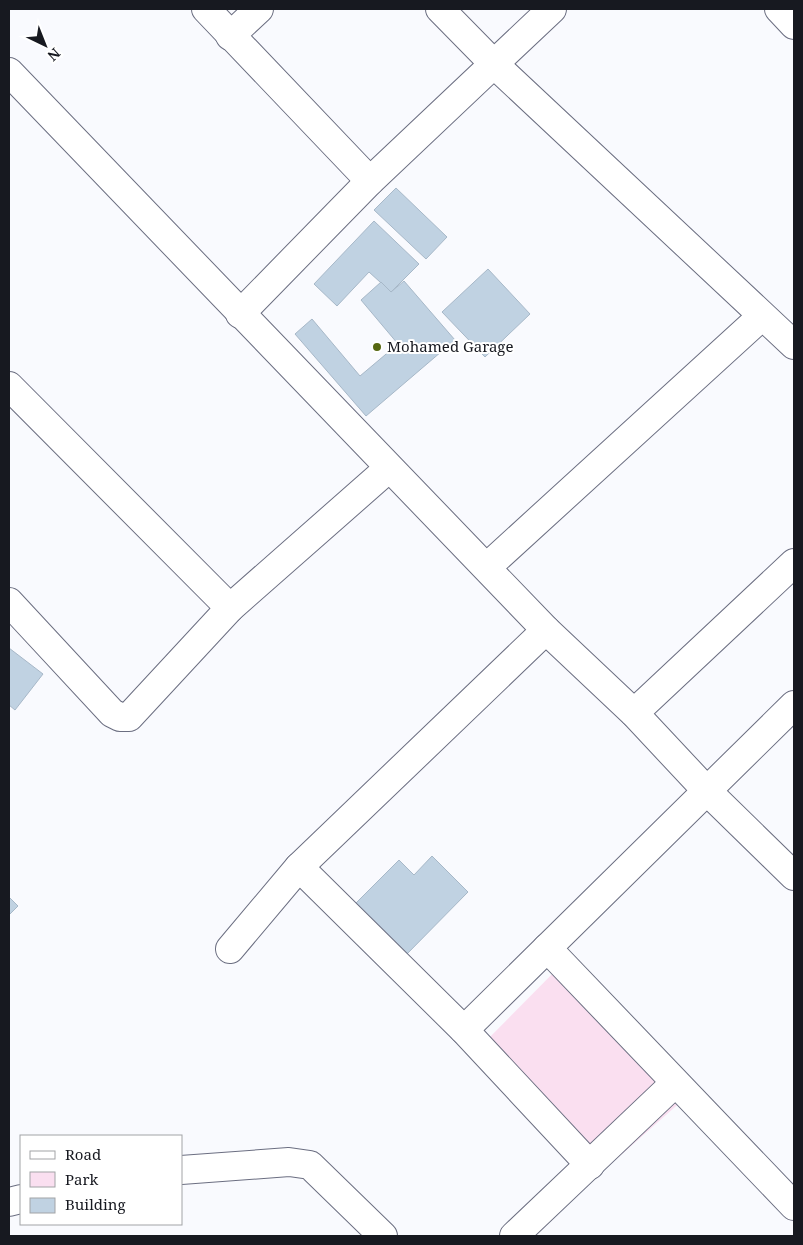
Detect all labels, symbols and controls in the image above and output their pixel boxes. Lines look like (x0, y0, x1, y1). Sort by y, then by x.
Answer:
north arrow (20, 20, 70, 70)
text: N (44, 44, 65, 66)
place label: Mohamed Garage (387, 336, 513, 356)
marker: Mohamed Garage (371, 341, 383, 353)
legend (20, 1135, 182, 1225)
text: Road (65, 1144, 101, 1164)
text: Park (65, 1169, 99, 1189)
text: Building (65, 1194, 126, 1214)

